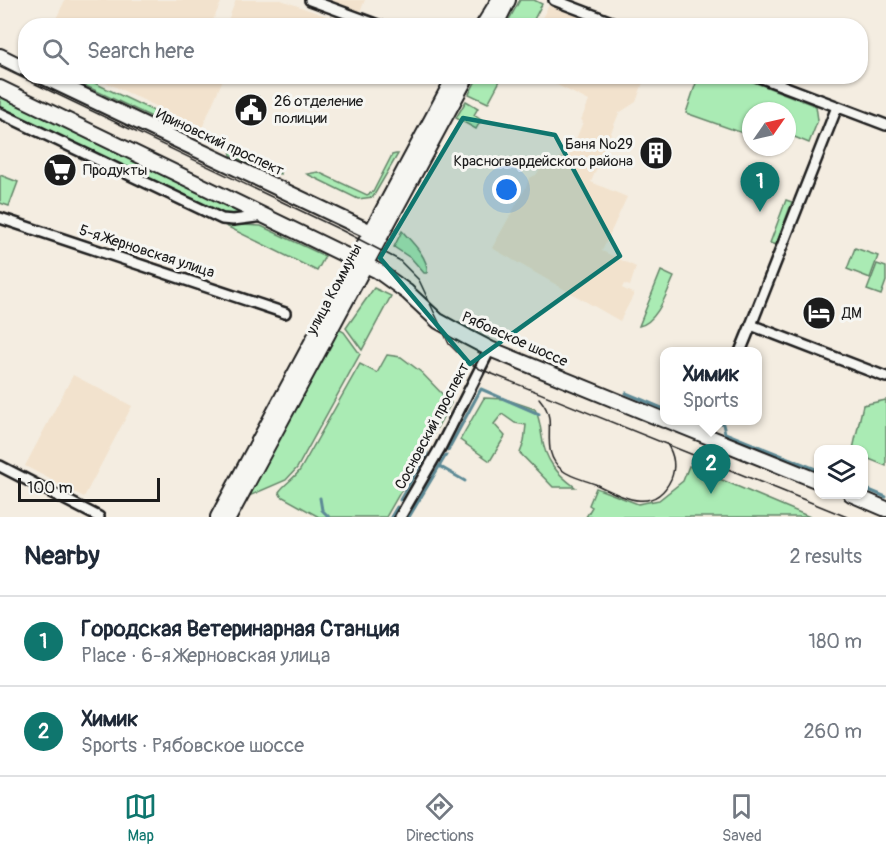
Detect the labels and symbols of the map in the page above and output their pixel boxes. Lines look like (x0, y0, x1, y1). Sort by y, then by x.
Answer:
public building icon: 26 отделение полиции (233, 92, 269, 128)
place label: 26 отделение полиции (274, 92, 364, 128)
north arrow (742, 102, 796, 156)
street label: Ириновский проспект (153, 105, 287, 181)
place label: Баня №29 Красногвардейского района (453, 135, 633, 171)
building icon: Баня №29 Красногвардейского района (638, 135, 674, 171)
supermarket icon: Продукты (42, 152, 78, 188)
place label: Продукты (83, 161, 147, 180)
pin: 1 (740, 162, 780, 212)
your location (492, 175, 521, 204)
street label: 5-я Жерновская улица (77, 221, 217, 282)
street label: улица Коммуны (302, 240, 366, 339)
hotel icon: ДМ (801, 295, 837, 331)
place label: ДМ (841, 304, 862, 323)
street label: Рябовское шоссе (459, 308, 571, 372)
street label: Сосновский проспект (391, 359, 474, 493)
pin: 2 (692, 444, 730, 494)
scale bar (18, 475, 160, 502)

